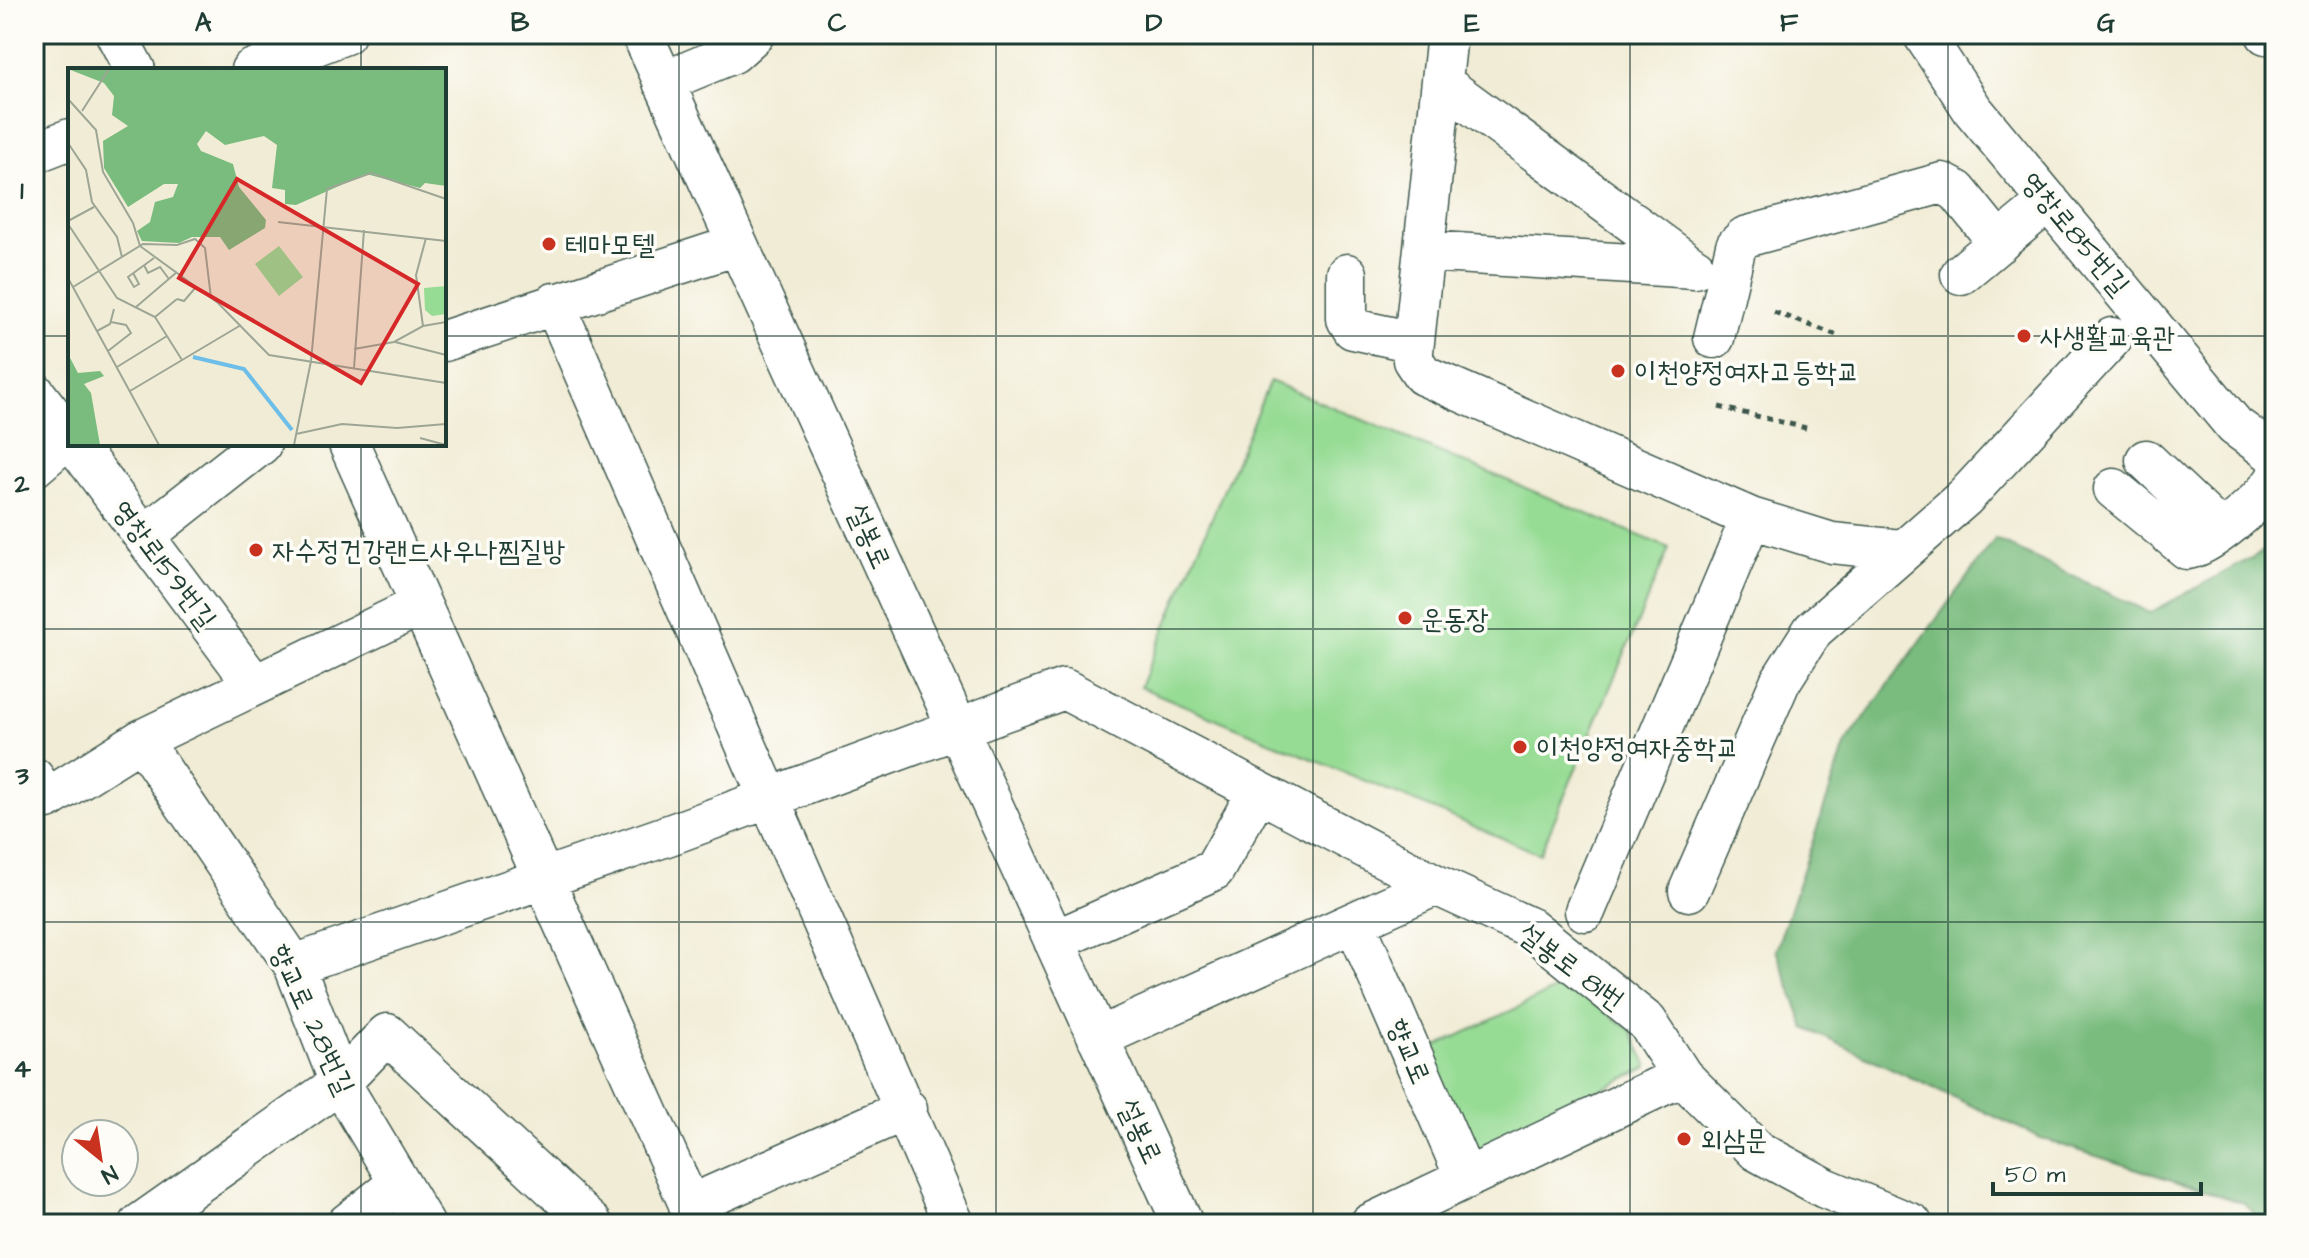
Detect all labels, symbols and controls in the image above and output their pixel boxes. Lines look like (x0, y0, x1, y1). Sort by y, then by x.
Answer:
text: A (195, 5, 212, 41)
text: B (511, 5, 530, 41)
text: C (828, 5, 847, 41)
text: D (1146, 5, 1163, 41)
text: E (1464, 5, 1480, 41)
text: F (1780, 5, 1799, 41)
text: G (2097, 5, 2115, 41)
inset map (68, 68, 446, 446)
street label: 영창로85번길 (2011, 164, 2138, 304)
text: 1 (20, 173, 24, 209)
place label: 테마모텔 (565, 226, 655, 265)
marker: 테마모텔 (540, 235, 558, 253)
place label: 사생활교육관 (2040, 318, 2175, 357)
marker: 사생활교육관 (2015, 327, 2033, 345)
place label: 이천양정여자고등학교 (1634, 353, 1859, 392)
marker: 이천양정여자고등학교 (1609, 362, 1627, 380)
text: 2 (14, 466, 30, 502)
street label: 영창로159번길 (102, 492, 225, 637)
street label: 설봉로 (837, 498, 900, 575)
place label: 자수정건강랜드사우나찜질방 (272, 532, 565, 571)
marker: 자수정건강랜드사우나찜질방 (247, 541, 265, 559)
place label: 운동장 (1421, 600, 1489, 639)
marker: 운동장 (1396, 609, 1414, 627)
place label: 이천양정여자중학교 (1536, 729, 1739, 768)
marker: 이천양정여자중학교 (1511, 738, 1529, 756)
text: 3 (14, 758, 29, 794)
street label: 설봉로 81번 (1510, 915, 1632, 1020)
street label: 향교로 .28번길 (260, 938, 364, 1101)
street label: 향교로 (1377, 1013, 1440, 1090)
text: 4 (13, 1051, 31, 1087)
street label: 설봉로 (1108, 1093, 1172, 1171)
north arrow (60, 1118, 140, 1198)
place label: 외삼문 (1700, 1121, 1768, 1160)
marker: 외삼문 (1675, 1130, 1693, 1148)
scale bar (1993, 1146, 2201, 1196)
text: N (95, 1157, 123, 1191)
text: 50 m (2005, 1158, 2066, 1192)

